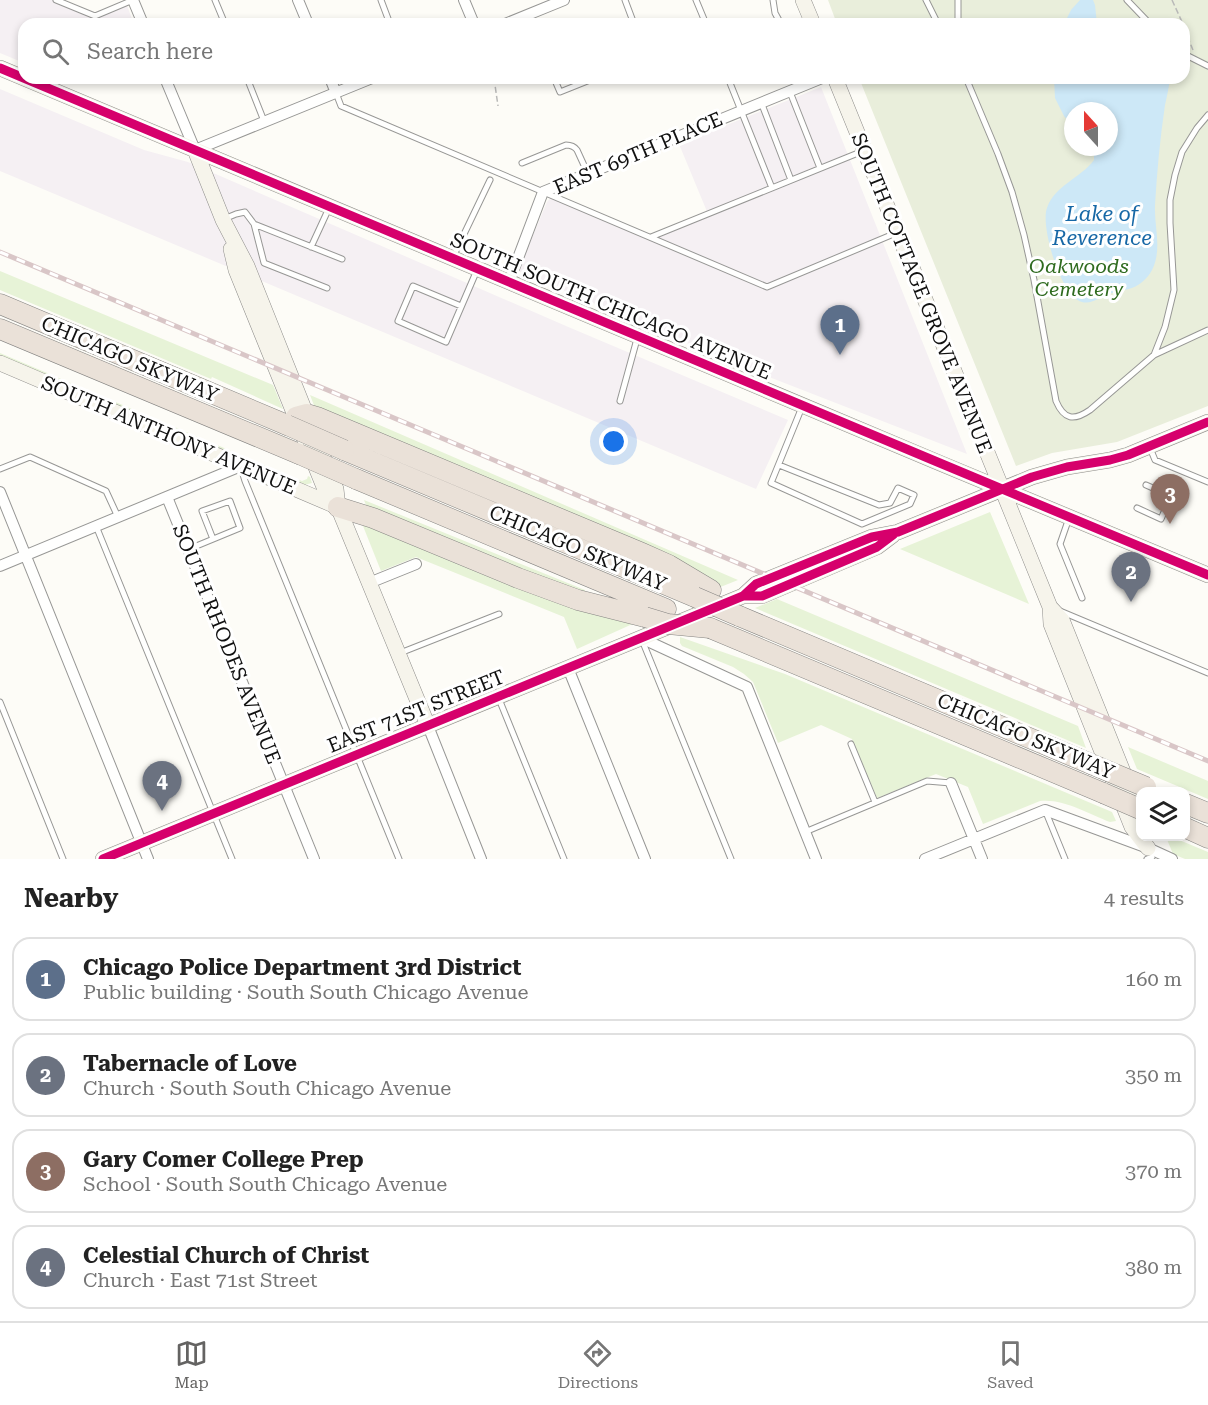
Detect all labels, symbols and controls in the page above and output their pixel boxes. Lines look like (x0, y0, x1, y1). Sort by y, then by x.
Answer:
search box (18, 18, 1190, 84)
icon: search (39, 35, 72, 68)
text: Search here (87, 39, 213, 64)
north arrow (1064, 102, 1118, 156)
street label: EAST 69TH PLACE (550, 107, 726, 199)
street label: SOUTH COTTAGE GROVE AVENUE (847, 129, 997, 457)
water label: Lake of Reverence (1051, 202, 1152, 250)
street label: SOUTH SOUTH CHICAGO AVENUE (447, 227, 775, 385)
park label: Oakwoods Cemetery (1029, 254, 1129, 301)
pin: 1 (820, 306, 860, 355)
street label: CHICAGO SKYWAY (38, 311, 222, 407)
street label: SOUTH ANTHONY AVENUE (38, 370, 300, 500)
your location (599, 427, 628, 456)
pin: 3 (1150, 474, 1190, 524)
street label: CHICAGO SKYWAY (486, 500, 670, 596)
street label: SOUTH RHODES AVENUE (168, 521, 286, 767)
pin: 2 (1112, 552, 1150, 602)
street label: EAST 71ST STREET (324, 664, 508, 758)
street label: CHICAGO SKYWAY (934, 688, 1118, 784)
pin: 4 (142, 762, 182, 811)
map controls (1136, 787, 1190, 841)
button: layers (1136, 787, 1190, 841)
text: Nearby (24, 883, 118, 913)
text: 4 results (1104, 886, 1184, 910)
text: Chicago Police Department 3rd District (83, 955, 521, 980)
text: 1 (40, 967, 51, 991)
text: 160 m (1125, 967, 1182, 991)
text: Public building · South South Chicago Avenue (83, 980, 528, 1004)
text: Tabernacle of Love (83, 1051, 297, 1076)
text: 2 (40, 1063, 51, 1087)
text: 350 m (1125, 1063, 1182, 1087)
text: Church · South South Chicago Avenue (83, 1076, 451, 1100)
text: Gary Comer College Prep (83, 1147, 364, 1172)
text: 3 (40, 1159, 51, 1183)
text: 370 m (1125, 1159, 1182, 1183)
text: School · South South Chicago Avenue (83, 1172, 447, 1196)
text: Celestial Church of Christ (83, 1243, 369, 1268)
text: 4 (40, 1255, 51, 1279)
text: 380 m (1125, 1255, 1182, 1279)
text: Church · East 71st Street (83, 1268, 317, 1292)
tab: Map (174, 1337, 209, 1392)
tab: Directions (558, 1337, 638, 1392)
tab: Saved (987, 1337, 1034, 1392)

